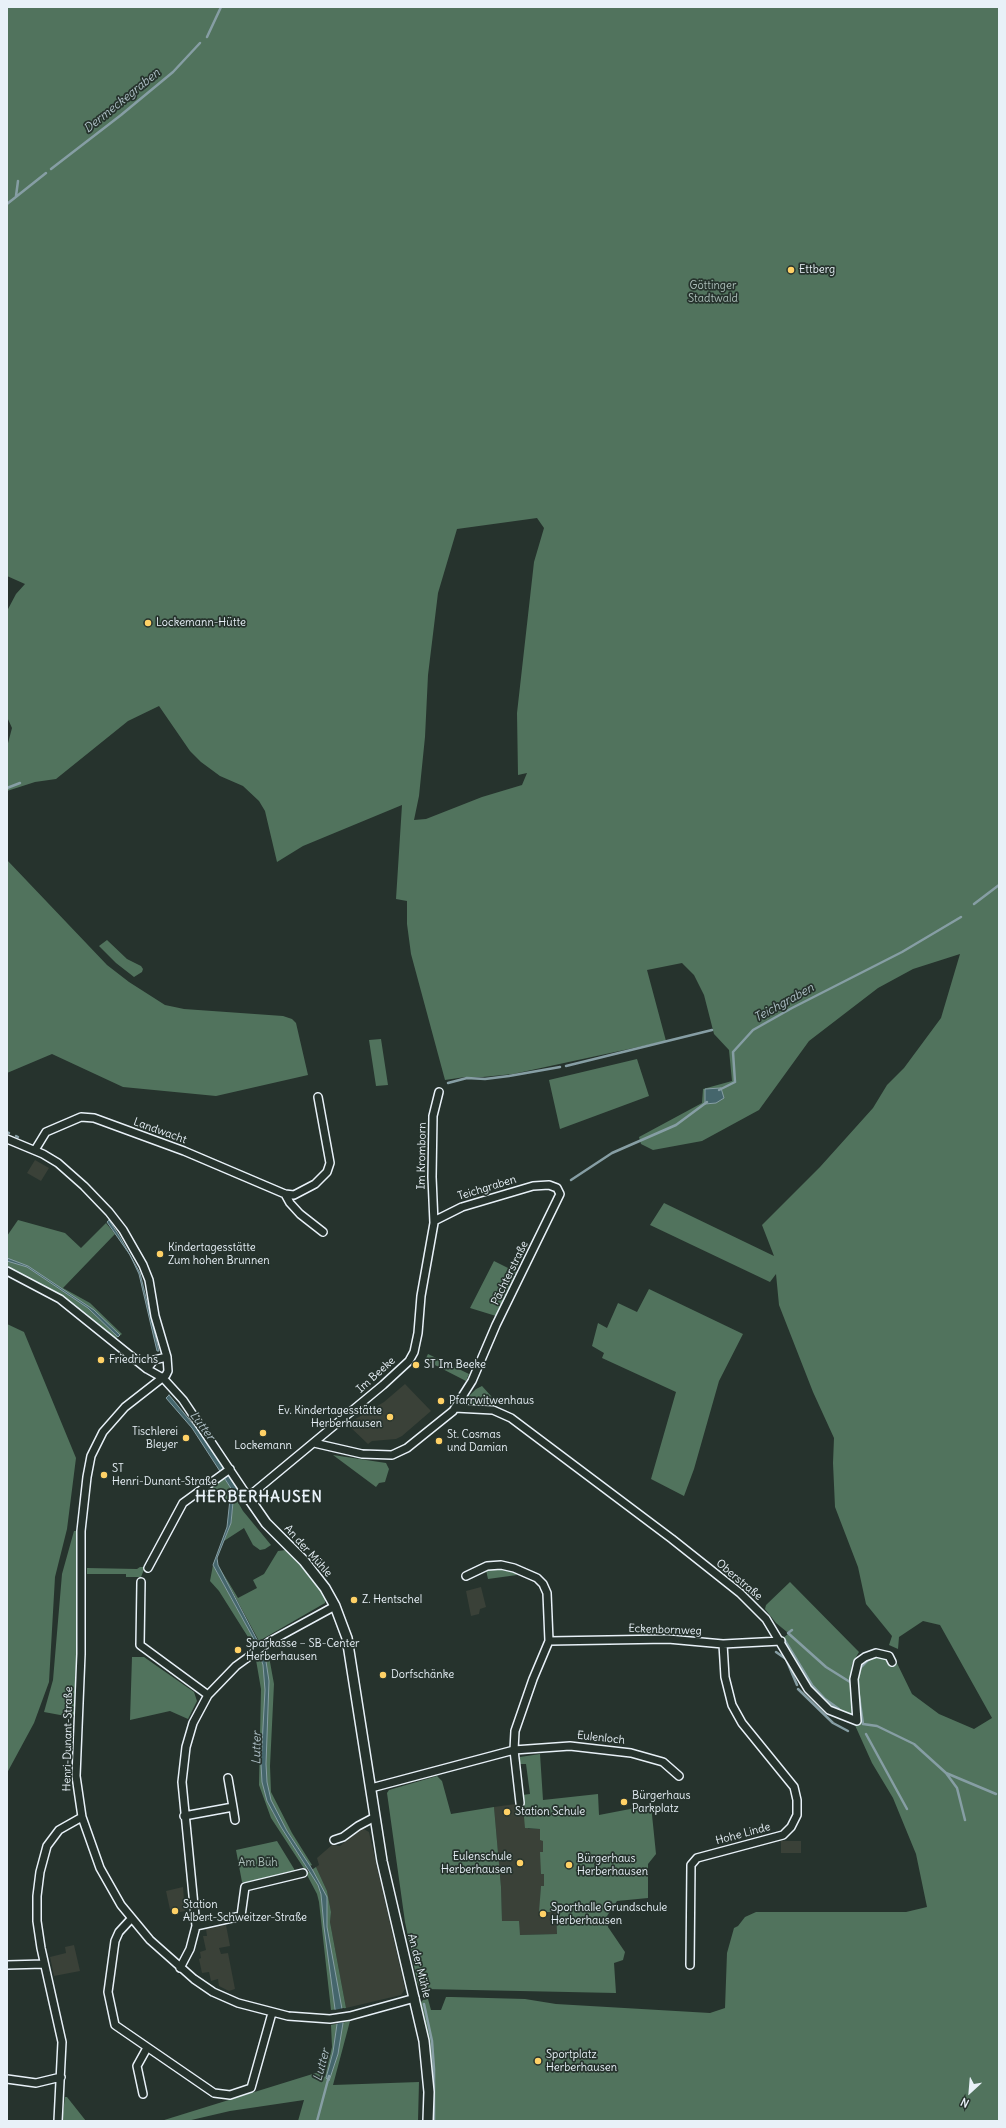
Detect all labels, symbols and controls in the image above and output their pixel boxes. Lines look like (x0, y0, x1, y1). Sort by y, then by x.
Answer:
water label: Dermeckegraben (81, 66, 163, 136)
place label: Ettberg (799, 263, 835, 277)
marker: Ettberg (786, 265, 796, 275)
park label: Göttinger Stadtwald (688, 279, 738, 305)
place label: Lockemann-Hütte (156, 616, 246, 630)
marker: Lockemann-Hütte (143, 618, 153, 628)
water label: Teichgraben (752, 981, 816, 1025)
street label: Landwacht (132, 1115, 188, 1147)
street label: Im Kromborn (415, 1122, 429, 1190)
street label: Teichgraben (456, 1173, 518, 1203)
street label: Pächterstraße (489, 1239, 531, 1307)
place label: Kindertagesstätte Zum hohen Brunnen (168, 1241, 270, 1267)
marker: Kindertagesstätte Zum hohen Brunnen (155, 1249, 165, 1259)
place label: Friedrichs (109, 1353, 158, 1367)
street label: Im Beeke (354, 1354, 398, 1396)
marker: Friedrichs (96, 1355, 106, 1365)
place label: ST Im Beeke (424, 1358, 486, 1372)
marker: ST Im Beeke (411, 1360, 421, 1370)
place label: Pfarrwitwenhaus (449, 1394, 534, 1408)
marker: Pfarrwitwenhaus (436, 1396, 446, 1406)
place label: Ev. Kindertagesstätte Herberhausen (278, 1404, 382, 1430)
water label: Lutter (186, 1409, 218, 1443)
marker: Ev. Kindertagesstätte Herberhausen (385, 1412, 395, 1422)
place label: Tischlerei Bleyer (132, 1425, 178, 1451)
marker: Lockemann (258, 1428, 268, 1438)
place label: St. Cosmas und Damian (447, 1428, 508, 1454)
marker: Tischlerei Bleyer (181, 1433, 191, 1443)
marker: St. Cosmas und Damian (434, 1436, 444, 1446)
place label: Lockemann (234, 1439, 292, 1453)
place label: ST Henri-Dunant-Straße (112, 1462, 217, 1488)
marker: ST Henri-Dunant-Straße (99, 1470, 109, 1480)
district label: HERBERHAUSEN (195, 1489, 323, 1507)
street label: An der Mühle (281, 1522, 335, 1580)
street label: Oberstraße (713, 1557, 765, 1603)
place label: Z. Hentschel (362, 1593, 422, 1607)
marker: Z. Hentschel (349, 1595, 359, 1605)
street label: Eckenbornweg (628, 1622, 702, 1638)
place label: Sparkasse – SB-Center Herberhausen (246, 1637, 360, 1663)
marker: Sparkasse – SB-Center Herberhausen (233, 1645, 243, 1655)
place label: Dorfschänke (391, 1668, 454, 1682)
marker: Dorfschänke (378, 1670, 388, 1680)
street label: Henri-Dunant-Straße (60, 1686, 76, 1792)
street label: Eulenloch (576, 1729, 626, 1747)
water label: Lutter (250, 1732, 264, 1764)
place label: Bürgerhaus Parkplatz (632, 1789, 691, 1815)
marker: Bürgerhaus Parkplatz (619, 1797, 629, 1807)
place label: Station Schule (515, 1805, 585, 1819)
marker: Station Schule (502, 1807, 512, 1817)
street label: Hohe Linde (714, 1820, 772, 1848)
place label: Eulenschule Herberhausen (441, 1850, 512, 1876)
place label: Bürgerhaus Herberhausen (577, 1852, 648, 1878)
park label: Am Büh (238, 1856, 278, 1870)
marker: Eulenschule Herberhausen (515, 1858, 525, 1868)
marker: Bürgerhaus Herberhausen (564, 1860, 574, 1870)
place label: Station Albert-Schweitzer-Straße (183, 1898, 307, 1924)
place label: Sporthalle Grundschule Herberhausen (551, 1901, 667, 1927)
marker: Station Albert-Schweitzer-Straße (170, 1906, 180, 1916)
marker: Sporthalle Grundschule Herberhausen (538, 1909, 548, 1919)
street label: An der Mühle (405, 1933, 433, 1999)
water label: Lutter (311, 2047, 333, 2083)
place label: Sportplatz Herberhausen (546, 2048, 617, 2074)
marker: Sportplatz Herberhausen (533, 2056, 543, 2066)
north arrow (950, 2072, 990, 2112)
text: N (958, 2095, 971, 2111)

